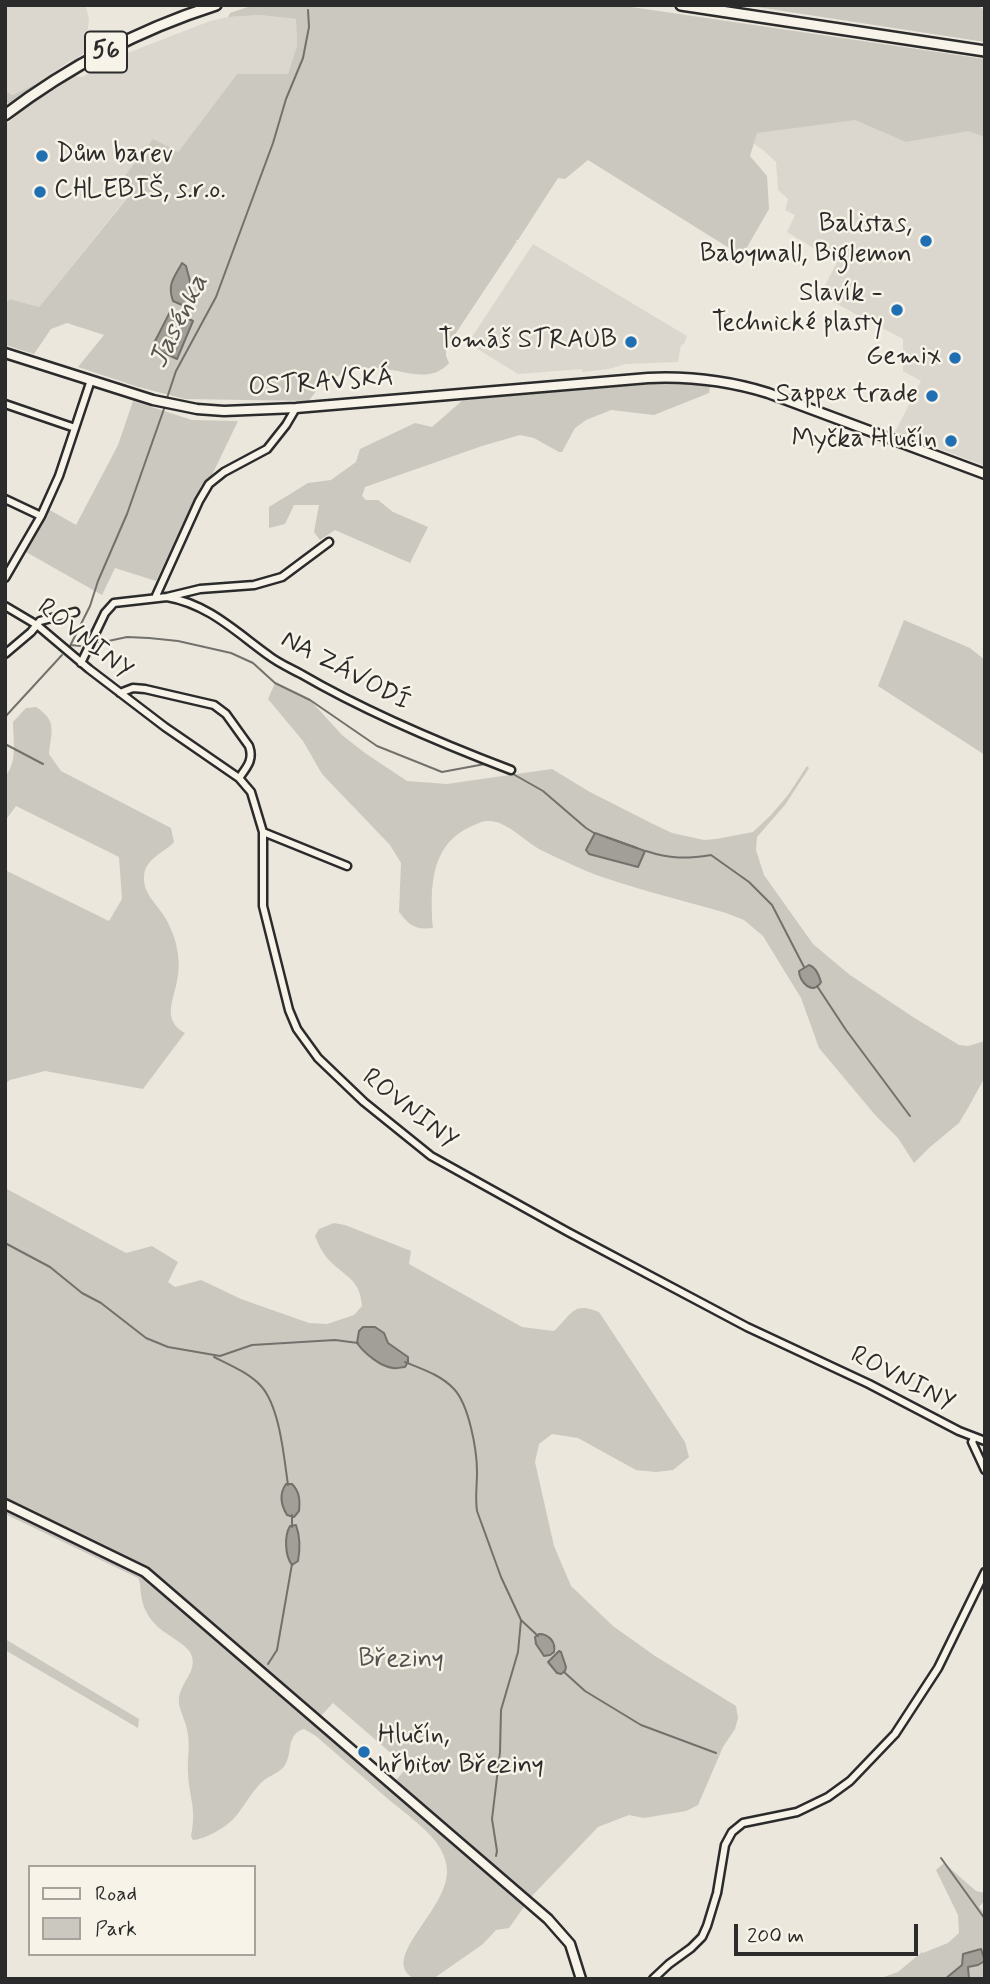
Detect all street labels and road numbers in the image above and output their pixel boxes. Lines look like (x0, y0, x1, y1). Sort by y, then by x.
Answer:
road number: 56 (85, 32, 127, 72)
street label: OSTRAVSKÁ (247, 363, 395, 405)
street label: ROVNINY (30, 593, 138, 687)
street label: NA ZÁVODÍ (275, 625, 415, 719)
street label: ROVNINY (355, 1063, 463, 1157)
street label: ROVNINY (845, 1341, 959, 1419)

